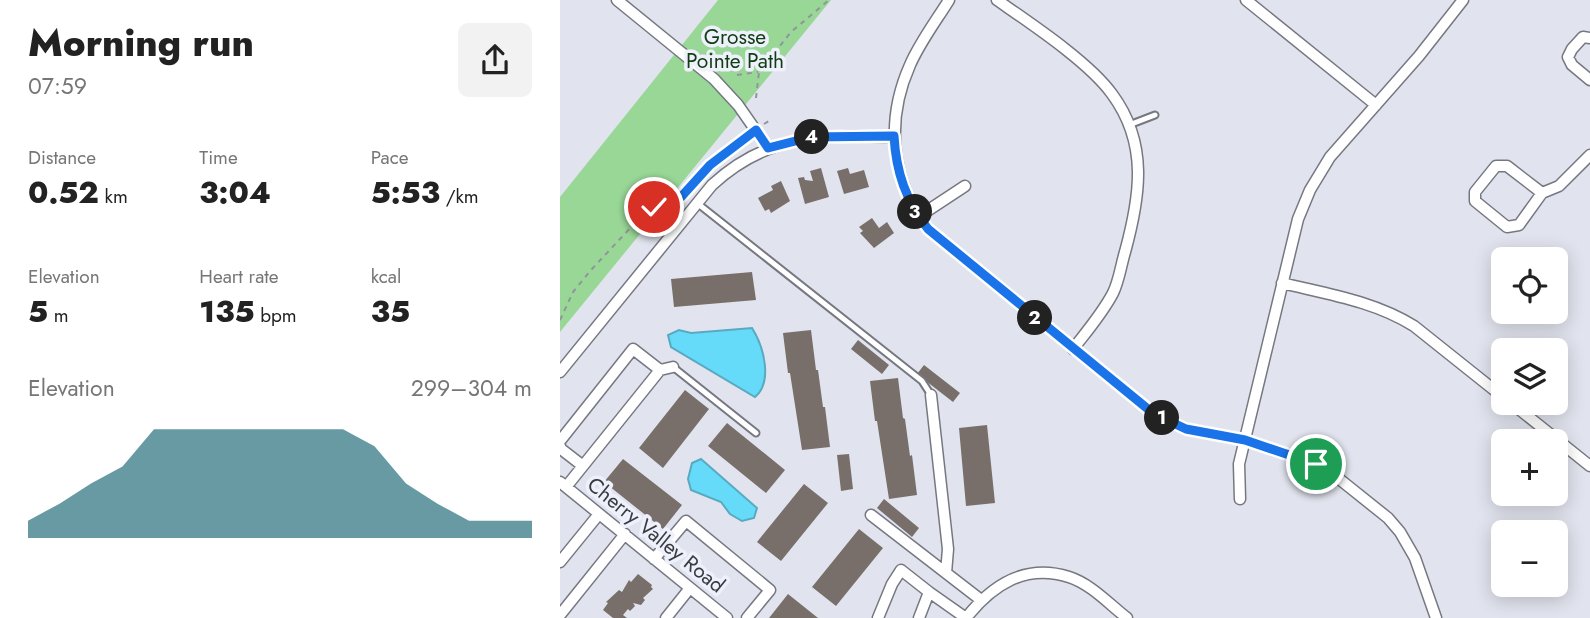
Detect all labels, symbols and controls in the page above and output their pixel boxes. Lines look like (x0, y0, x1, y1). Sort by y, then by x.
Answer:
text: Morning run (28, 15, 254, 70)
park label: Grosse Pointe Path (686, 22, 784, 76)
button: share (458, 23, 532, 97)
text: 07:59 (28, 69, 87, 103)
pin: 4 (794, 120, 830, 154)
text: 4 (805, 123, 818, 150)
text: Distance (28, 144, 96, 171)
text: Time (199, 144, 238, 171)
text: Pace (371, 144, 409, 171)
text: 0.52 (28, 171, 99, 214)
text: 3:04 (199, 171, 271, 214)
text: 5:53 (371, 171, 440, 214)
pin (624, 177, 684, 237)
text: km (99, 183, 128, 210)
text: /km (440, 183, 479, 210)
icon: check (635, 188, 673, 226)
pin: 3 (898, 194, 932, 230)
text: 3 (909, 198, 920, 225)
map controls (1491, 247, 1568, 597)
button: locate (1491, 247, 1568, 324)
text: Elevation (28, 263, 100, 290)
text: Heart rate (199, 263, 279, 290)
text: kcal (371, 263, 401, 290)
text: 5 (28, 290, 48, 333)
text: 135 (199, 290, 255, 333)
text: 35 (371, 290, 410, 333)
pin: 2 (1018, 300, 1052, 336)
text: m (48, 302, 69, 329)
text: bpm (255, 302, 297, 329)
text: 2 (1028, 304, 1041, 331)
button: layers (1491, 338, 1568, 415)
text: Elevation (28, 371, 115, 405)
text: 299–304 m (411, 371, 532, 405)
pin: 1 (1144, 400, 1180, 436)
text: 1 (1157, 404, 1166, 431)
button: + (1491, 429, 1568, 506)
pin (1286, 434, 1346, 494)
icon: arrive (1297, 445, 1335, 483)
street label: Cherry Valley Road (581, 470, 731, 600)
button: − (1491, 520, 1568, 597)

